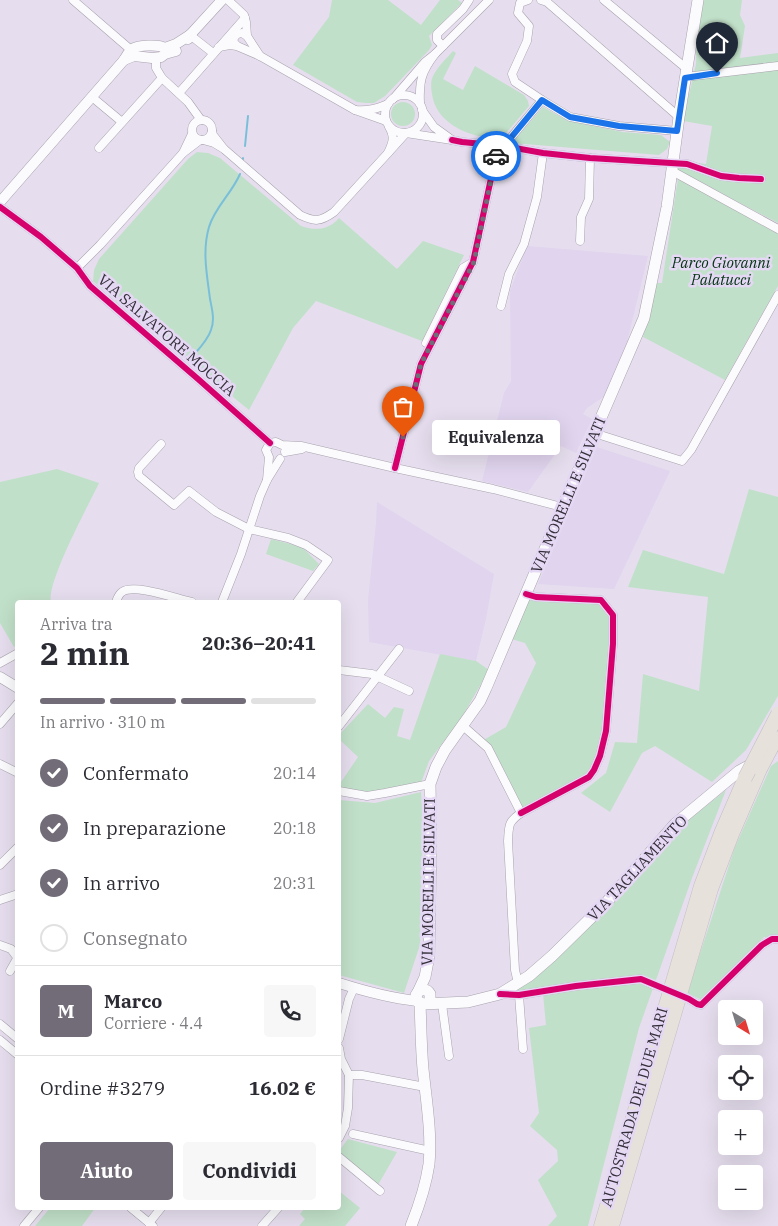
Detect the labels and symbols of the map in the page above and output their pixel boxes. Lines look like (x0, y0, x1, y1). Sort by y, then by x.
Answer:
pin (696, 22, 738, 73)
courier (471, 131, 521, 181)
park label: Parco Giovanni Palatucci (671, 253, 771, 289)
street label: VIA SALVATORE MOCCIA (94, 270, 240, 401)
pin (382, 386, 424, 437)
street label: VIA MORELLI E SILVATI (527, 414, 609, 576)
callout: Equivalenza (433, 420, 560, 454)
street label: VIA MORELLI E SILVATI (417, 798, 439, 966)
street label: VIA TAGLIAMENTO (583, 811, 691, 925)
north arrow (718, 1000, 762, 1045)
street label: AUTOSTRADA DEI DUE MARI (596, 1005, 672, 1209)

